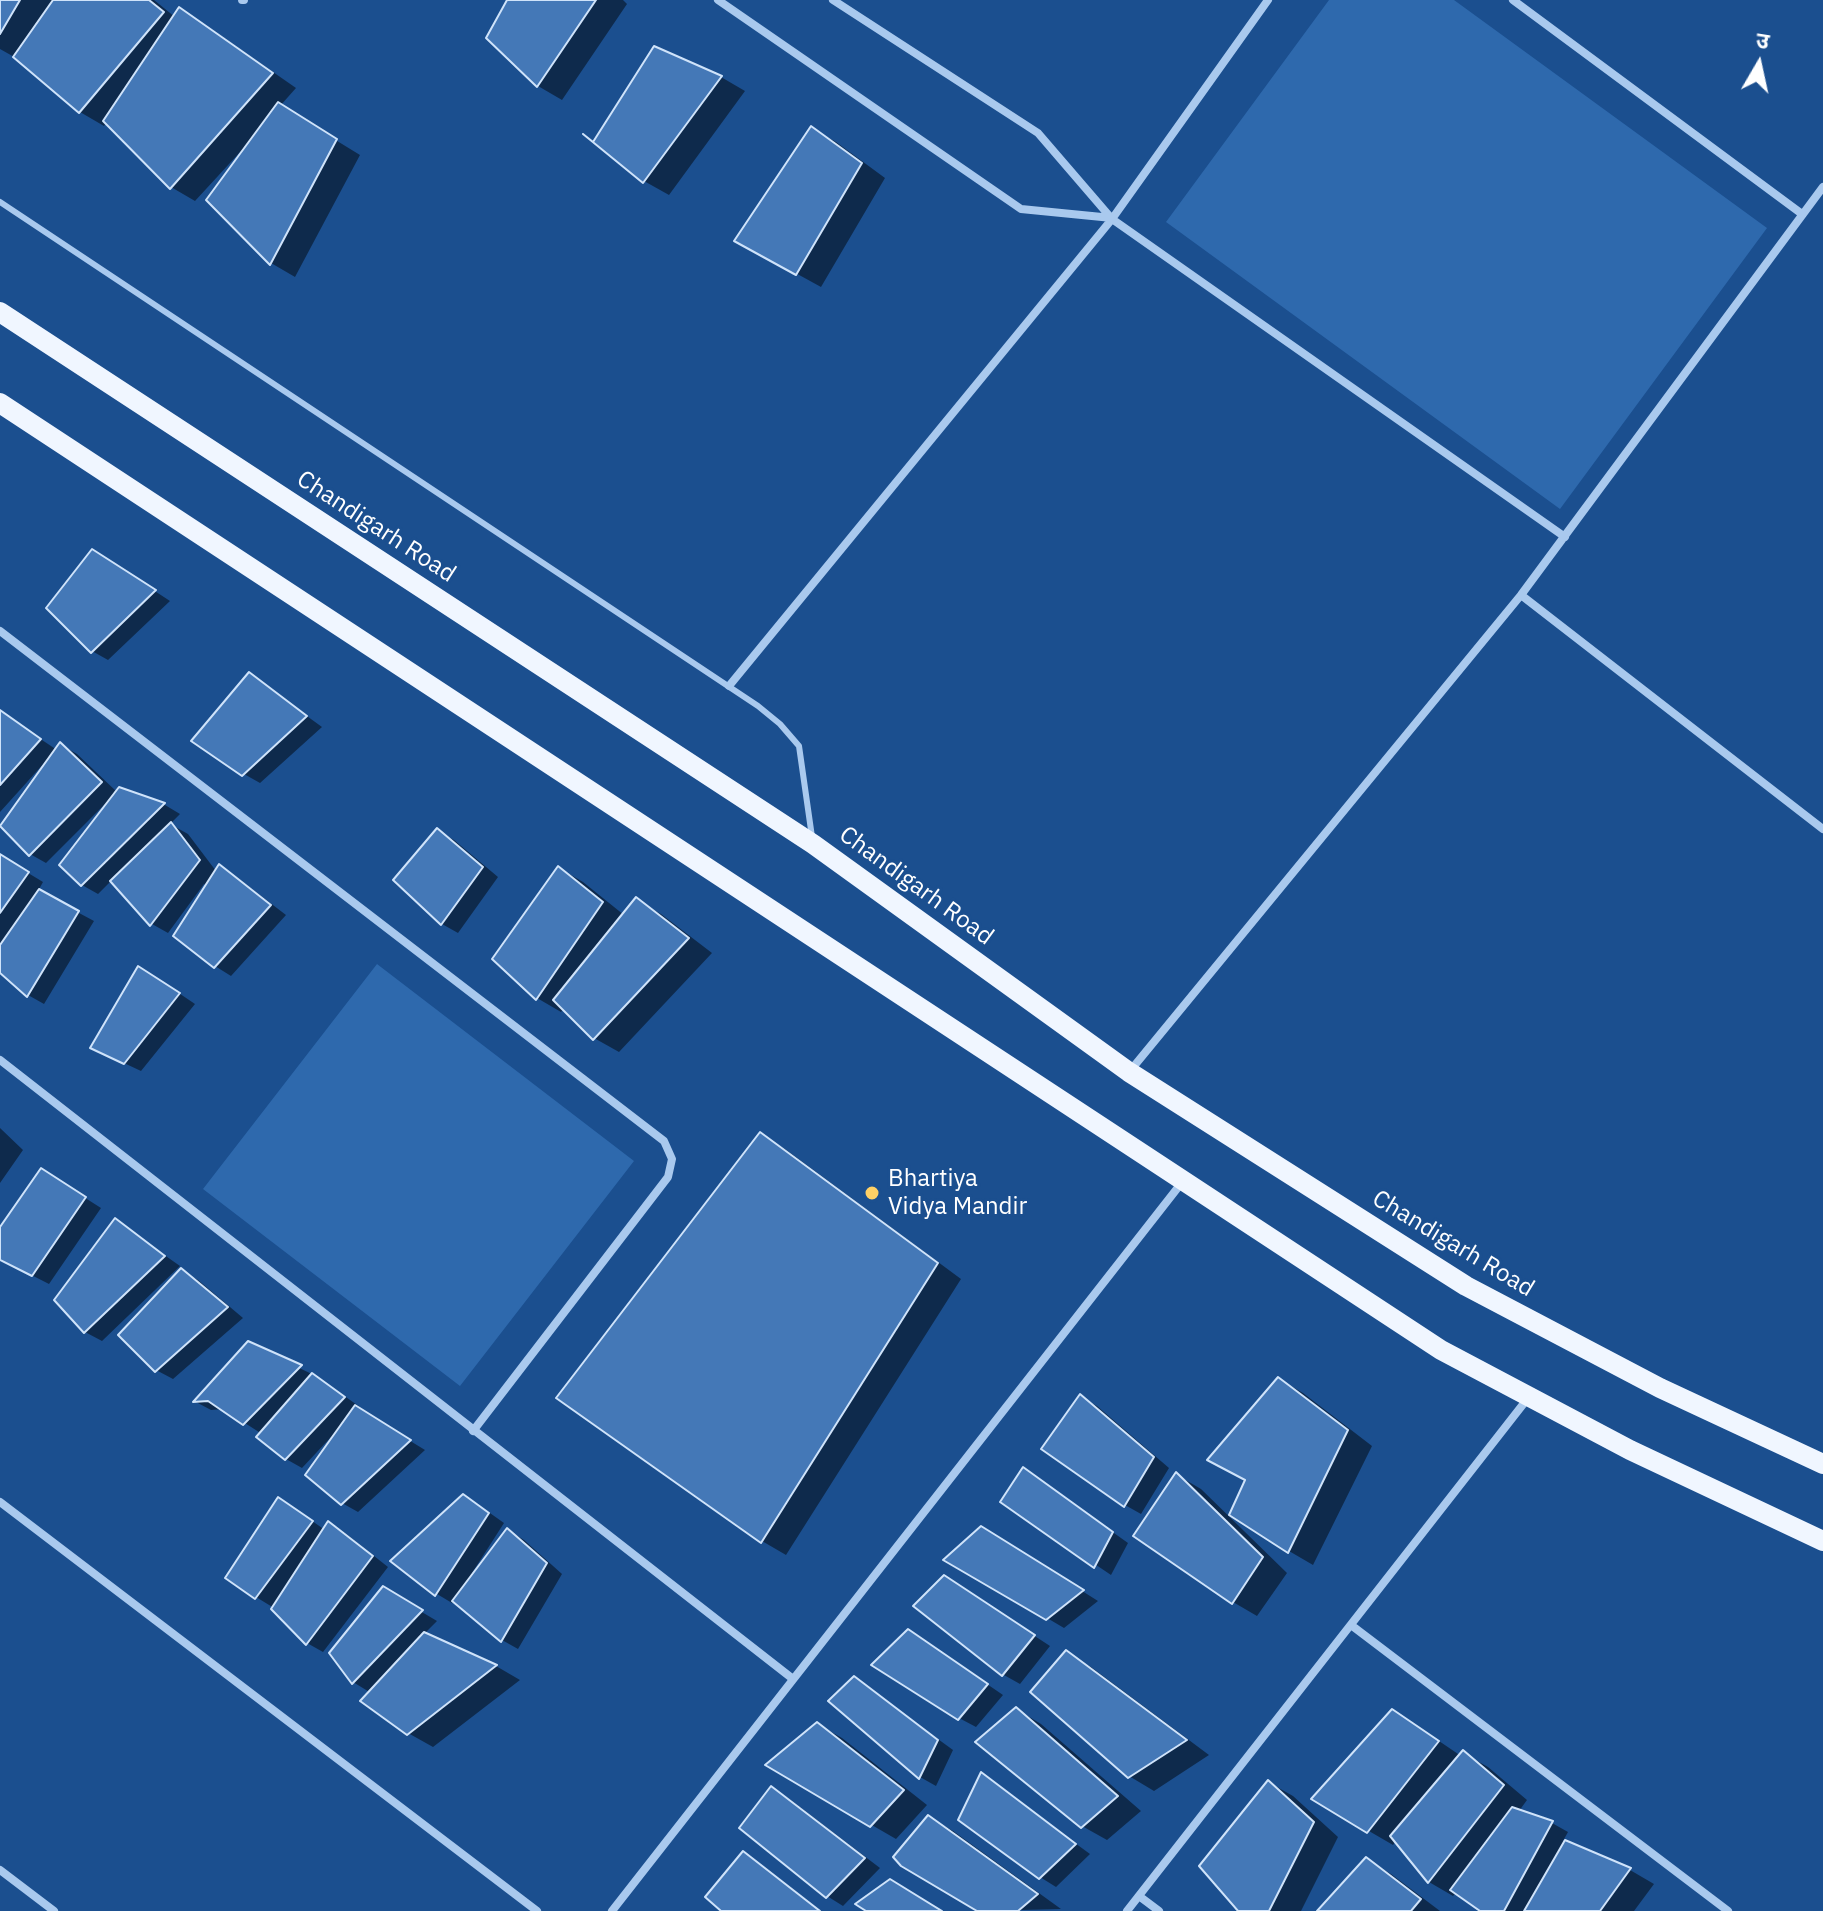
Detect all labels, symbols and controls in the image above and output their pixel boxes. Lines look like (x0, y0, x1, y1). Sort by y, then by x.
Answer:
north arrow (1719, 24, 1799, 104)
text: उ (1754, 24, 1771, 55)
street label: Chandigarh Road (291, 465, 461, 589)
street label: Chandigarh Road (833, 820, 999, 952)
place label: Bhartiya Vidya Mandir (888, 1165, 1027, 1221)
marker: Bhartiya Vidya Mandir (863, 1184, 881, 1202)
street label: Chandigarh Road (1367, 1184, 1539, 1304)

